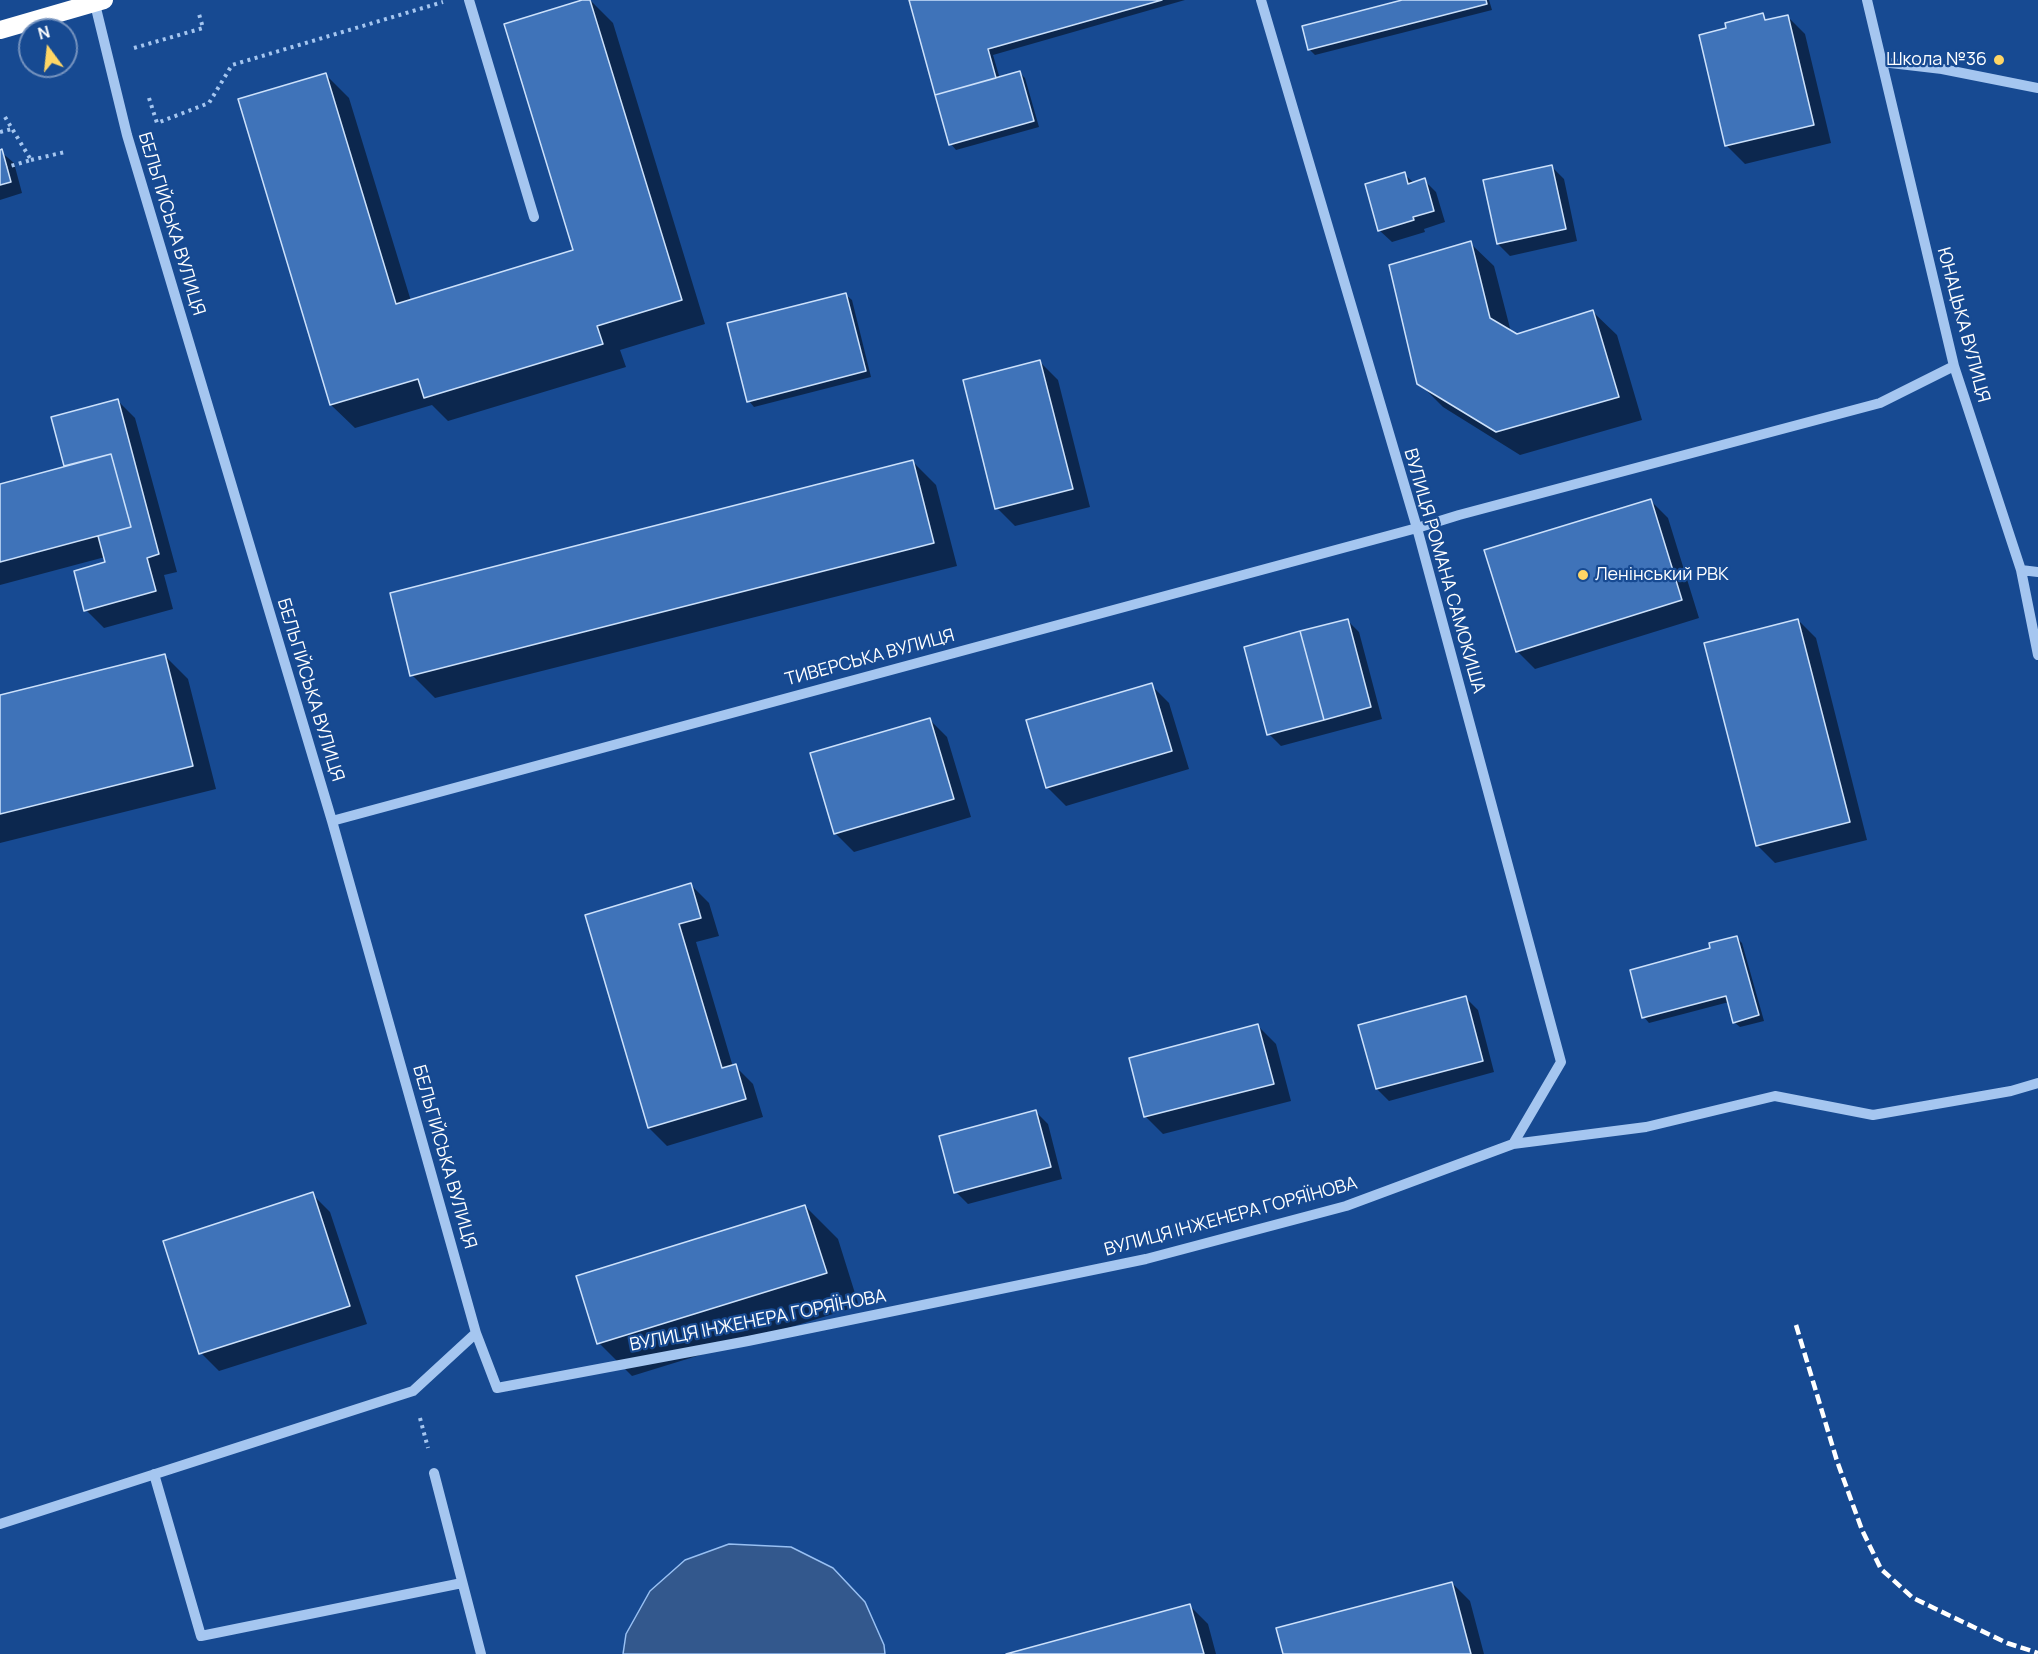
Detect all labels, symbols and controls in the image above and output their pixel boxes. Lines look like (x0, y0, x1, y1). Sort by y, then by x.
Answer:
north arrow (18, 18, 78, 78)
text: N (35, 20, 52, 45)
place label: Школа №36 (1886, 49, 1987, 71)
marker: Школа №36 (1992, 53, 2006, 67)
street label: БЕЛЬГІЙСЬКА ВУЛИЦЯ (133, 130, 209, 318)
street label: ЮНАЦЬКА ВУЛИЦЯ (1932, 245, 1994, 405)
street label: ВУЛИЦЯ РОМАНА САМОКИША (1399, 446, 1489, 696)
place label: Ленінський РВК (1595, 564, 1729, 586)
marker: Ленінський РВК (1576, 568, 1590, 582)
street label: БЕЛЬГІЙСЬКА ВУЛИЦЯ (272, 596, 348, 784)
street label: ТИВЕРСЬКА ВУЛИЦЯ (783, 625, 957, 691)
street label: БЕЛЬГІЙСЬКА ВУЛИЦЯ (407, 1063, 481, 1251)
street label: ВУЛИЦЯ ІНЖЕНЕРА ГОРЯЇНОВА (1102, 1173, 1360, 1261)
street label: ВУЛИЦЯ ІНЖЕНЕРА ГОРЯЇНОВА (628, 1286, 888, 1356)

